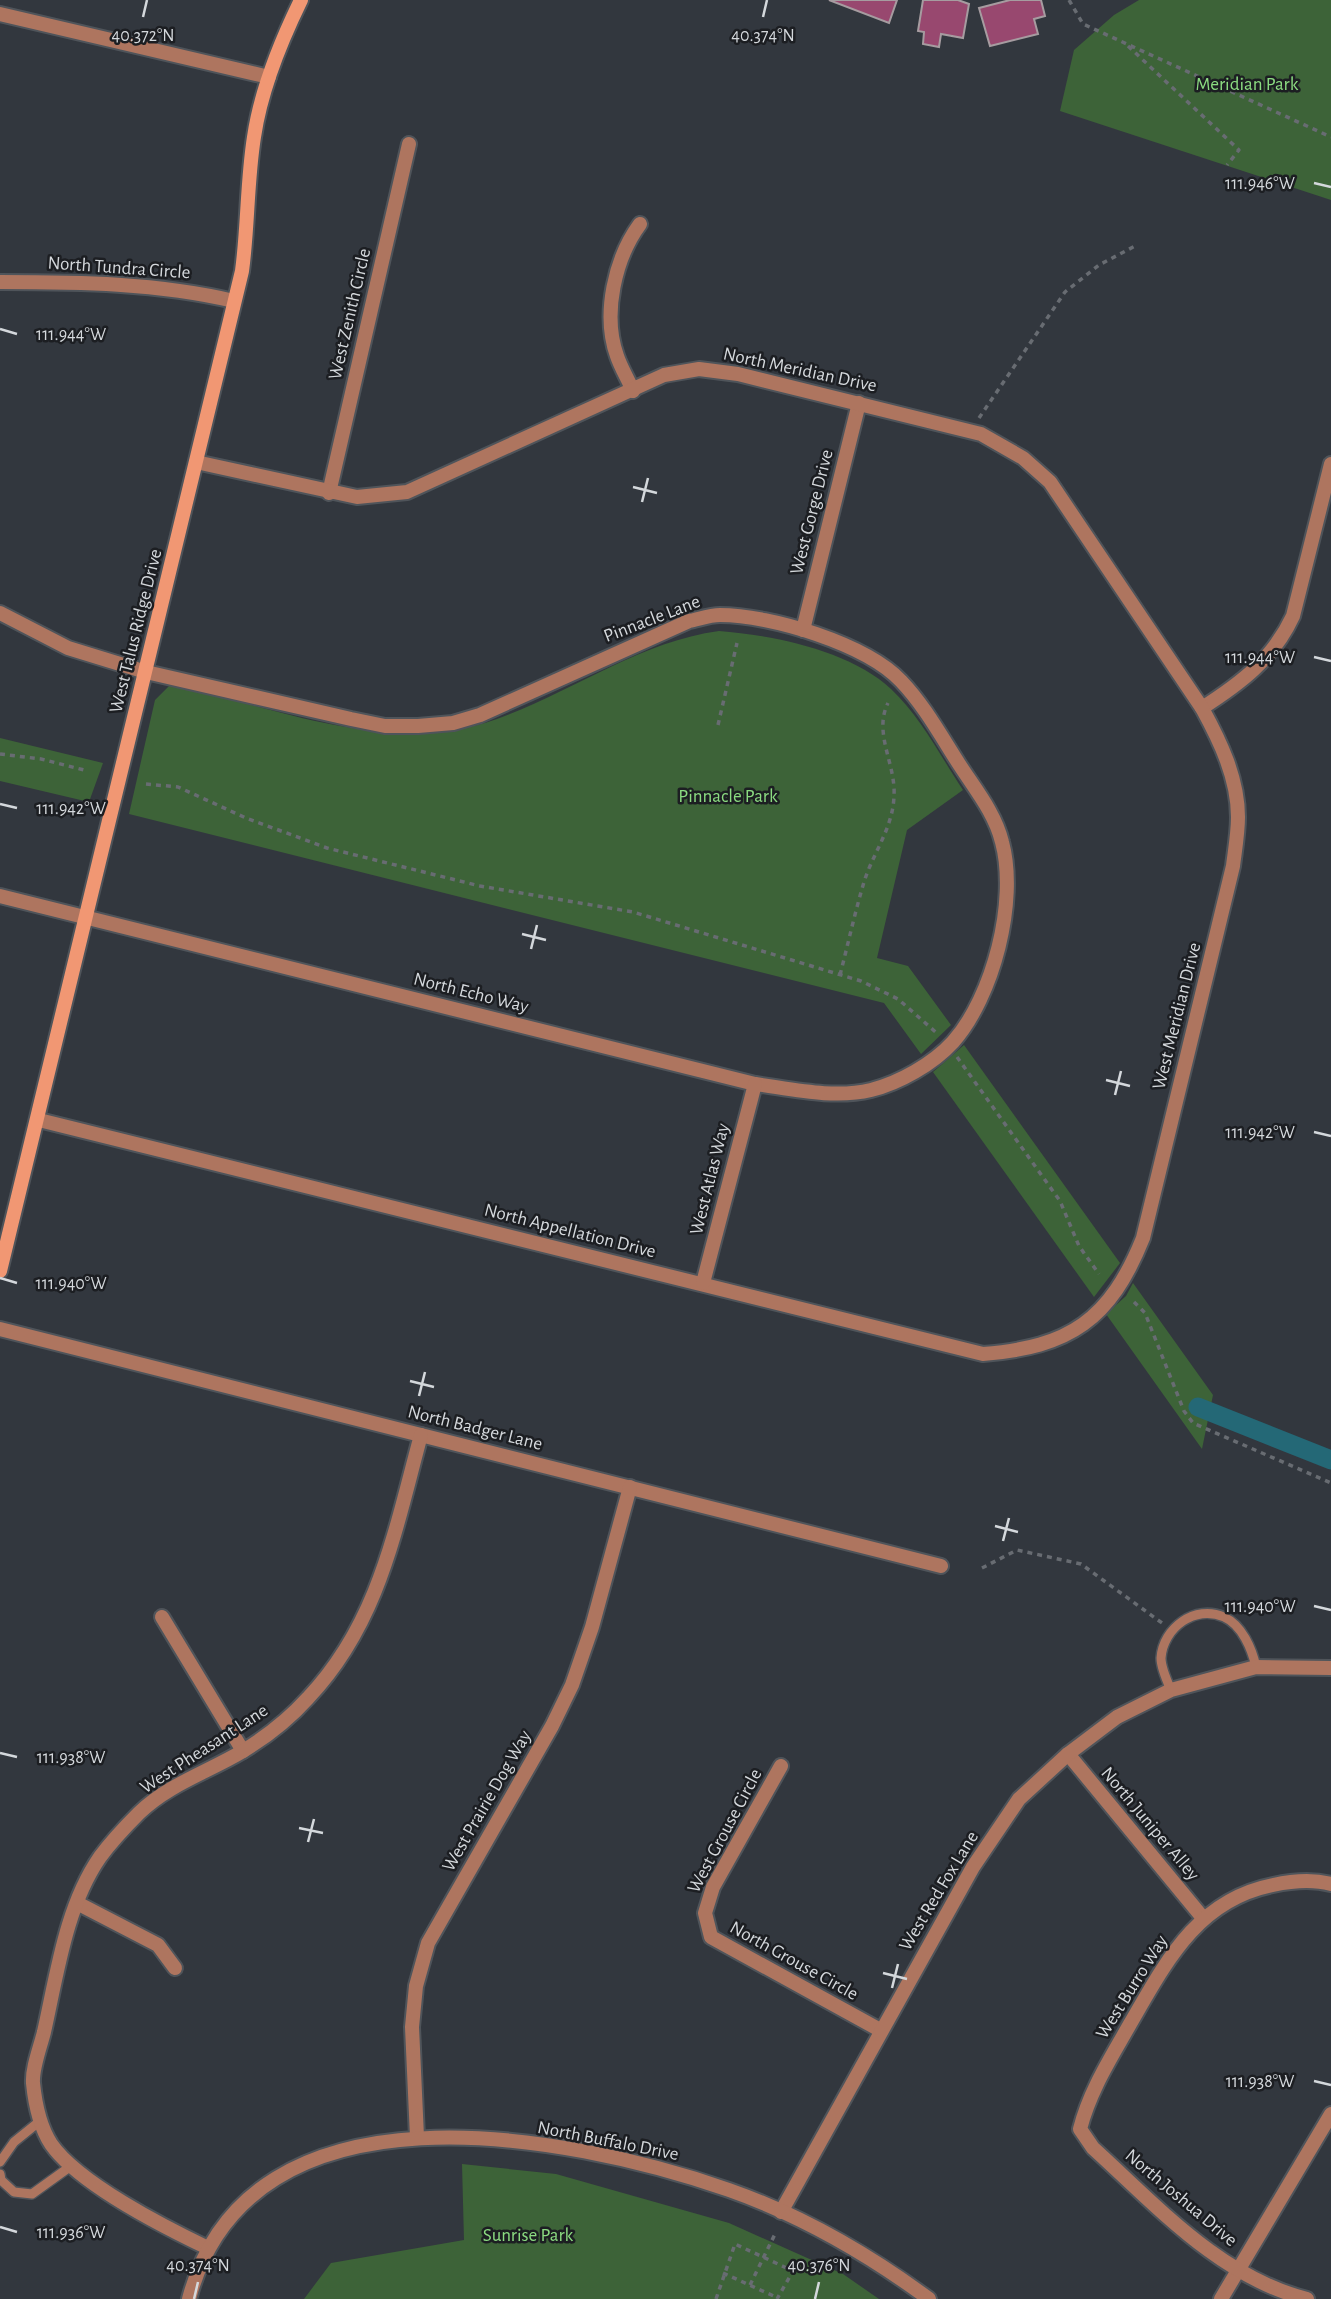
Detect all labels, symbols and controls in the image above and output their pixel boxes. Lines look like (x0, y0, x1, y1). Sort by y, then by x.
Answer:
text: 40.372°N (112, 27, 174, 45)
text: 40.374°N (731, 27, 795, 45)
park label: Meridian Park (1196, 75, 1299, 94)
text: 111.946°W (1225, 175, 1295, 193)
street label: West Zenith Circle (326, 246, 374, 382)
street label: North Tundra Circle (47, 254, 191, 282)
text: 111.944°W (36, 326, 106, 344)
street label: North Meridian Drive (721, 344, 879, 396)
street label: West Gorge Drive (787, 448, 837, 576)
street label: West Talus Ridge Drive (106, 547, 166, 715)
street label: Pinnacle Lane (601, 592, 703, 646)
text: 111.944°W (1225, 649, 1295, 667)
park label: Pinnacle Park (678, 787, 778, 806)
text: 111.942°W (36, 800, 106, 818)
street label: West Meridian Drive (1150, 941, 1204, 1091)
street label: North Echo Way (412, 970, 530, 1016)
street label: West Atlas Way (687, 1121, 733, 1237)
text: 111.942°W (1225, 1124, 1295, 1142)
street label: North Appellation Drive (482, 1200, 658, 1262)
text: 111.940°W (36, 1275, 106, 1293)
street label: North Badger Lane (406, 1402, 544, 1454)
text: 111.940°W (1225, 1598, 1295, 1616)
street label: West Pheasant Lane (137, 1701, 271, 1797)
street label: West Prairie Dog Way (439, 1727, 535, 1875)
text: 111.938°W (37, 1749, 105, 1767)
street label: North Juniper Alley (1097, 1764, 1203, 1884)
street label: West Grouse Circle (684, 1766, 766, 1896)
street label: West Red Fox Lane (896, 1828, 982, 1954)
street label: North Grouse Circle (727, 1918, 861, 2004)
street label: West Burro Way (1093, 1932, 1171, 2042)
text: 111.938°W (1226, 2073, 1294, 2091)
street label: North Buffalo Drive (536, 2118, 680, 2164)
street label: North Joshua Drive (1121, 2146, 1241, 2250)
text: 111.936°W (37, 2224, 105, 2242)
park label: Sunrise Park (483, 2226, 574, 2245)
text: 40.374°N (166, 2257, 230, 2275)
text: 40.376°N (787, 2257, 851, 2275)

